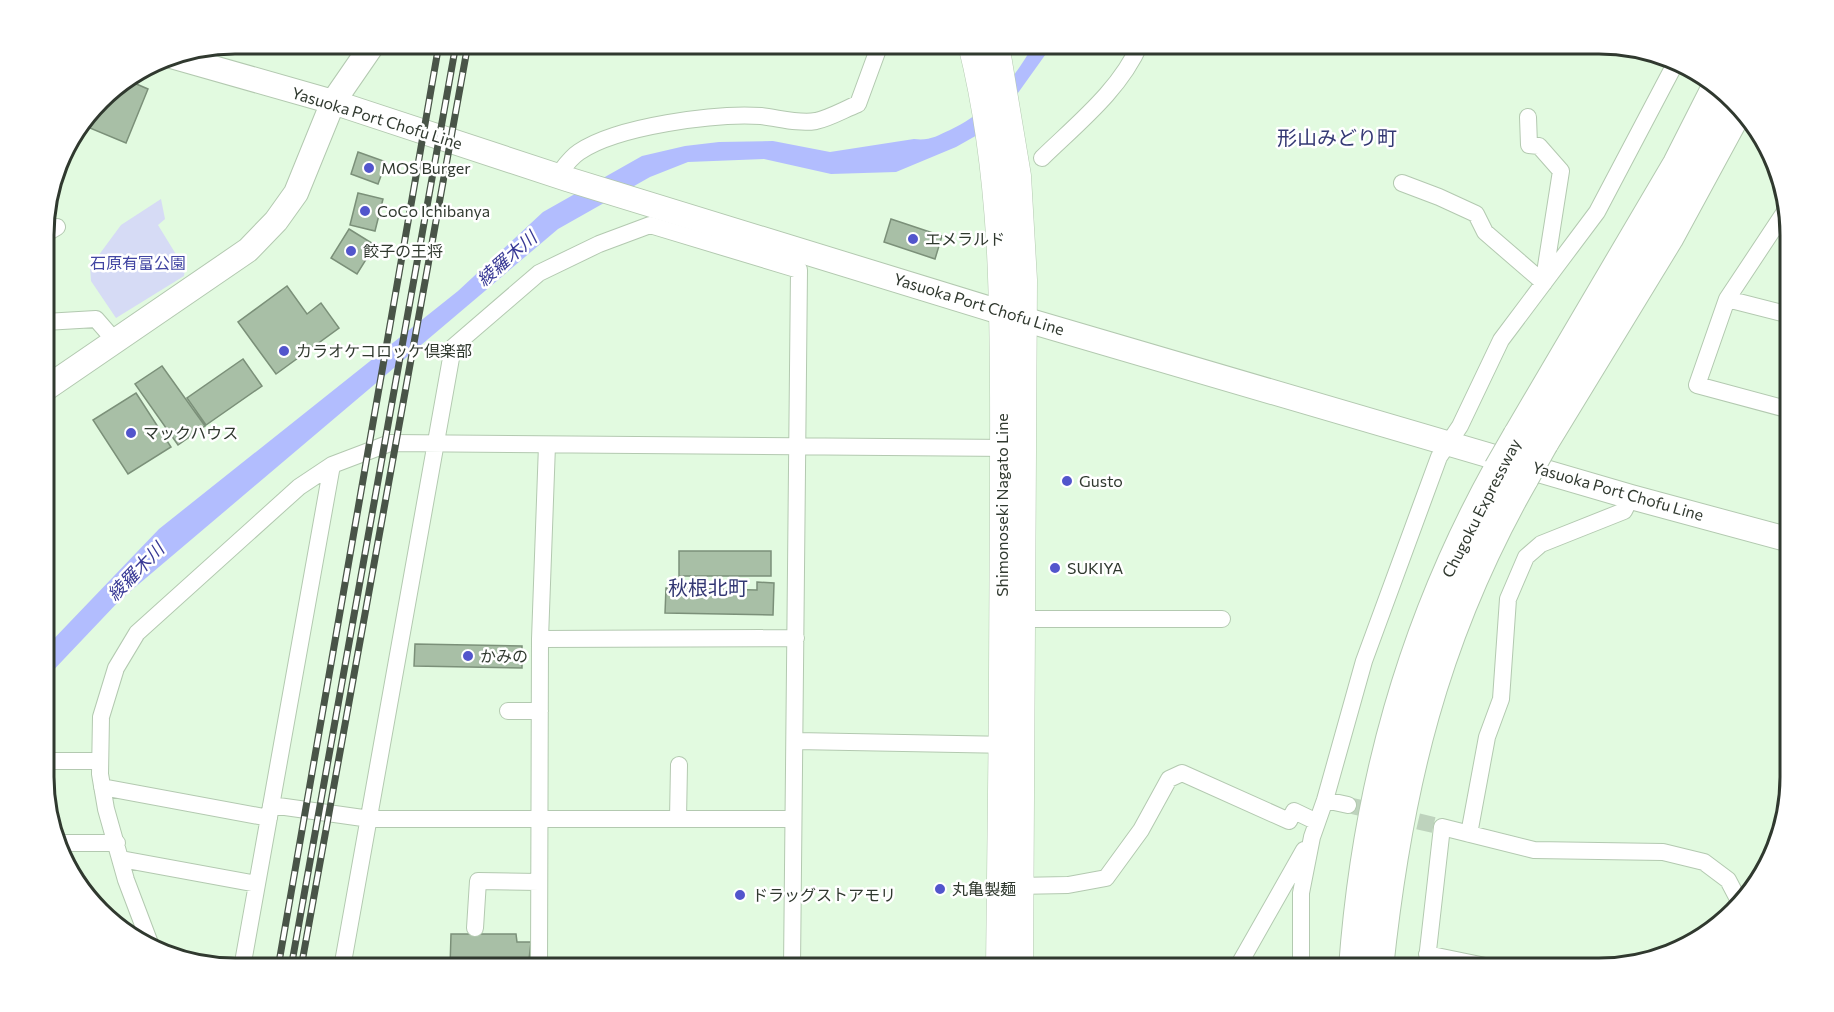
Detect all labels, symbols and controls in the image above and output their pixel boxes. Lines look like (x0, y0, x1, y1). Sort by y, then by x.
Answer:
street label: Yasuoka Port Chofu Line (290, 83, 465, 153)
district label: 形山みどり町 (1277, 125, 1397, 149)
place label: MOS Burger (381, 158, 471, 177)
marker: MOS Burger (362, 161, 376, 175)
place label: CoCo Ichibanya (377, 201, 490, 220)
marker: CoCo Ichibanya (358, 204, 372, 218)
water label: 綾羅木川 (472, 225, 542, 290)
place label: エメラルド (925, 229, 1005, 248)
marker: エメラルド (906, 232, 920, 246)
place label: 餃子の王将 (363, 241, 443, 260)
marker: 餃子の王将 (344, 244, 358, 258)
park label: 石原有富公園 (90, 253, 186, 272)
street label: Yasuoka Port Chofu Line (892, 269, 1067, 339)
place label: カラオケコロッケ倶楽部 (296, 341, 472, 360)
marker: カラオケコロッケ倶楽部 (277, 344, 291, 358)
street label: Shimonoseki Nagato Line (992, 413, 1011, 597)
place label: マックハウス (143, 423, 238, 442)
marker: マックハウス (124, 426, 138, 440)
street label: Chugoku Expressway (1437, 435, 1524, 580)
street label: Yasuoka Port Chofu Line (1530, 457, 1706, 524)
place label: Gusto (1079, 471, 1123, 490)
marker: Gusto (1060, 474, 1074, 488)
water label: 綾羅木川 (102, 536, 170, 605)
place label: SUKIYA (1067, 558, 1123, 577)
marker: SUKIYA (1048, 561, 1062, 575)
district label: 秋根北町 (668, 575, 748, 599)
place label: かみの (480, 646, 528, 665)
marker: かみの (461, 649, 475, 663)
place label: 丸亀製麺 (952, 879, 1016, 898)
marker: 丸亀製麺 (933, 882, 947, 896)
place label: ドラッグストアモリ (752, 885, 896, 904)
marker: ドラッグストアモリ (733, 888, 747, 902)

